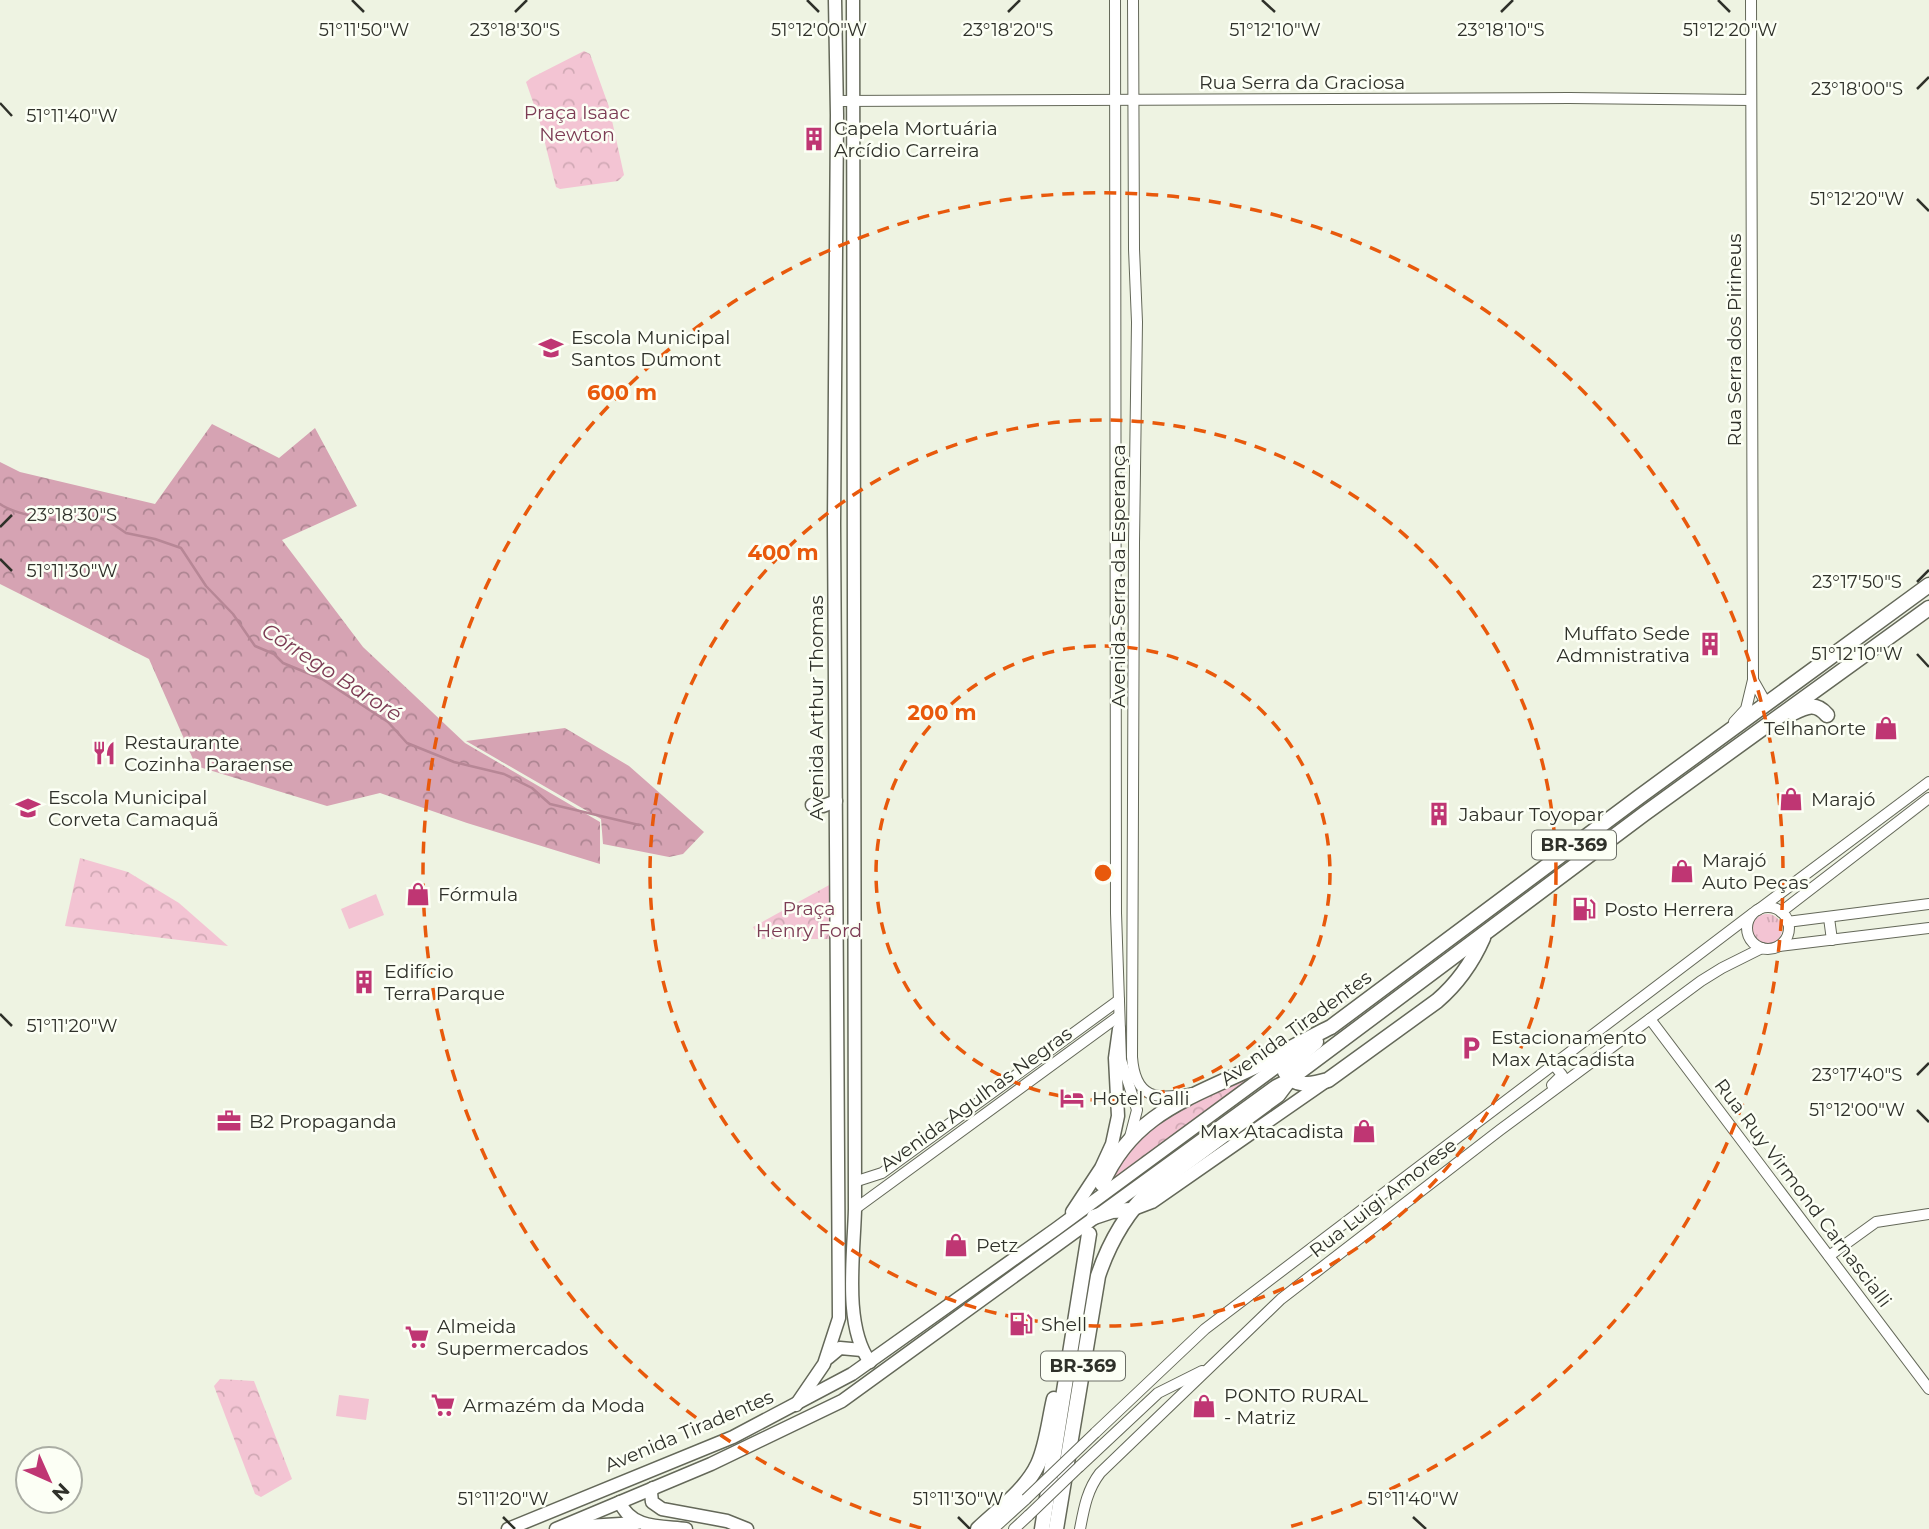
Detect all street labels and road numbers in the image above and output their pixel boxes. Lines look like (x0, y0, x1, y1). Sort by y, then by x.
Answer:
street label: Rua Serra da Graciosa (1199, 71, 1405, 94)
street label: Rua Serra dos Pirineus (1723, 233, 1746, 447)
street label: Avenida Serra da Esperança (1107, 444, 1130, 708)
street label: Avenida Arthur Thomas (805, 595, 828, 821)
road number: BR-369 (1532, 830, 1616, 860)
street label: Avenida Tiradentes (1216, 965, 1376, 1091)
street label: Avenida Agulhas Negras (876, 1022, 1076, 1176)
street label: Rua Ruy Virmond Carnascialli (1709, 1074, 1897, 1312)
street label: Rua Luigi Amorese (1305, 1134, 1461, 1262)
road number: BR-369 (1041, 1352, 1125, 1380)
street label: Avenida Tiradentes (601, 1385, 777, 1477)

